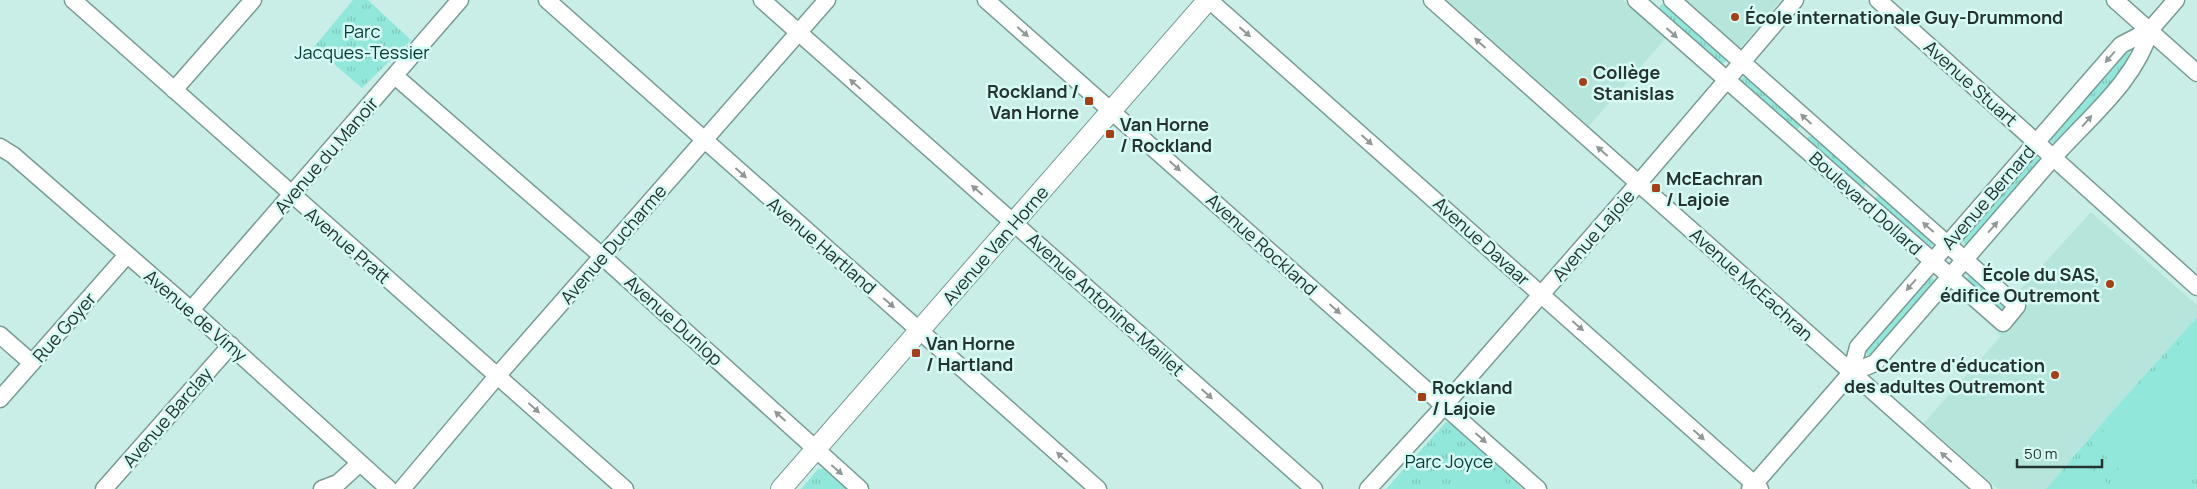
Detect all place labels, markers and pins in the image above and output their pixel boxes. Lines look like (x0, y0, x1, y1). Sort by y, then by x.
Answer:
place label: École internationale Guy-Drummond (1745, 5, 2063, 29)
marker: École internationale Guy-Drummond (1729, 11, 1741, 23)
place label: Collège Stanislas (1593, 60, 1674, 105)
marker: Collège Stanislas (1577, 76, 1589, 88)
place label: Rockland / Van Horne (987, 79, 1079, 124)
marker: Rockland / Van Horne (1083, 95, 1095, 107)
place label: Van Horne / Rockland (1120, 112, 1212, 157)
marker: Van Horne / Rockland (1104, 128, 1116, 140)
place label: McEachran / Lajoie (1666, 166, 1763, 211)
marker: McEachran / Lajoie (1650, 182, 1662, 194)
place label: École du SAS, édifice Outremont (1940, 262, 2100, 307)
marker: École du SAS, édifice Outremont (2104, 278, 2116, 290)
place label: Van Horne / Hartland (926, 331, 1015, 376)
marker: Van Horne / Hartland (910, 347, 922, 359)
place label: Centre d'éducation des adultes Outremont (1844, 353, 2045, 398)
marker: Centre d'éducation des adultes Outremont (2049, 369, 2061, 381)
place label: Rockland / Lajoie (1432, 375, 1513, 420)
marker: Rockland / Lajoie (1416, 391, 1428, 403)

